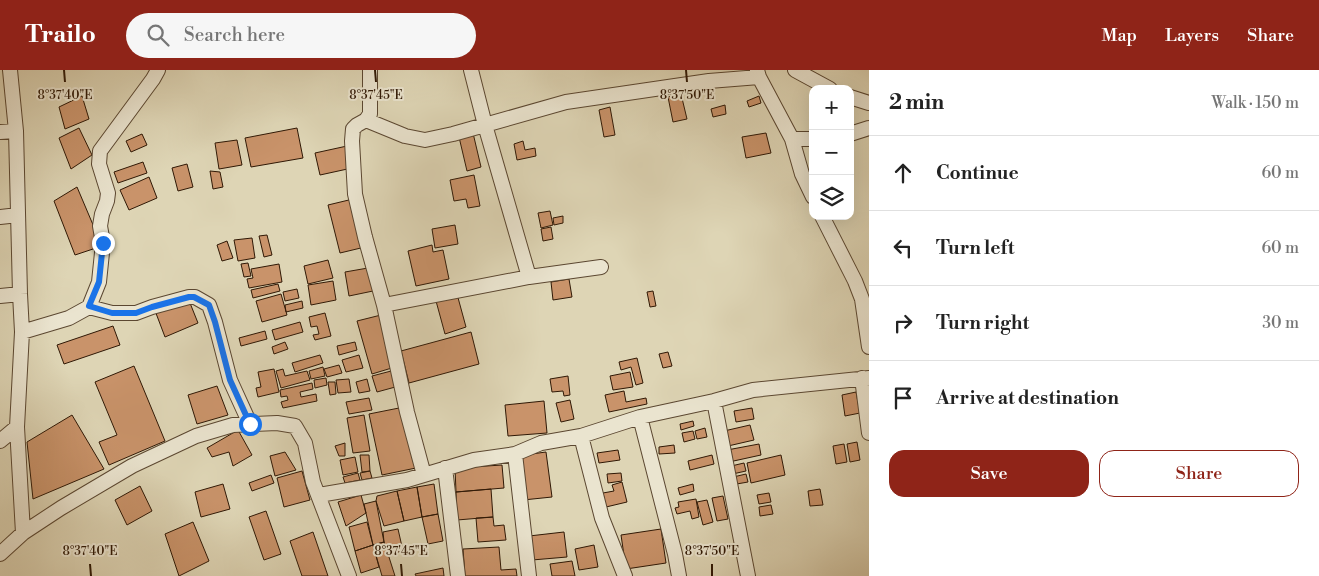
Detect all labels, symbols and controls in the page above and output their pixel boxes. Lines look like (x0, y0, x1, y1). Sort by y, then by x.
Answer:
search box (126, 13, 476, 58)
text: Trailo (25, 20, 96, 50)
icon: search (144, 21, 172, 49)
text: Search here (184, 23, 285, 47)
text: Map (1102, 24, 1137, 47)
text: Layers (1165, 24, 1219, 47)
text: Share (1247, 24, 1294, 47)
map controls (809, 85, 854, 220)
button: + (809, 85, 854, 130)
text: 8°37'40"E (38, 88, 92, 103)
text: 8°37'45"E (349, 88, 403, 103)
text: 8°37'50"E (660, 88, 714, 103)
text: 2 min (889, 90, 944, 116)
text: Walk · 150 m (1211, 93, 1299, 113)
button: − (809, 130, 854, 175)
icon: ahead (889, 159, 917, 187)
text: Continue (936, 161, 1019, 185)
text: 60 m (1261, 163, 1299, 183)
button: layers (809, 175, 854, 220)
route end (92, 232, 115, 255)
icon: left (889, 234, 917, 262)
text: Turn left (936, 236, 1015, 260)
text: 60 m (1261, 238, 1299, 258)
icon: right (889, 309, 917, 337)
text: Turn right (936, 311, 1029, 335)
text: 30 m (1262, 313, 1299, 333)
icon: arrive (889, 384, 917, 412)
text: Arrive at destination (936, 386, 1119, 410)
route start (239, 413, 262, 436)
button: Save (889, 450, 1089, 497)
button: Share (1099, 450, 1299, 497)
text: 8°37'40"E (63, 544, 117, 559)
text: 8°37'45"E (374, 544, 428, 559)
text: 8°37'50"E (685, 544, 739, 559)

